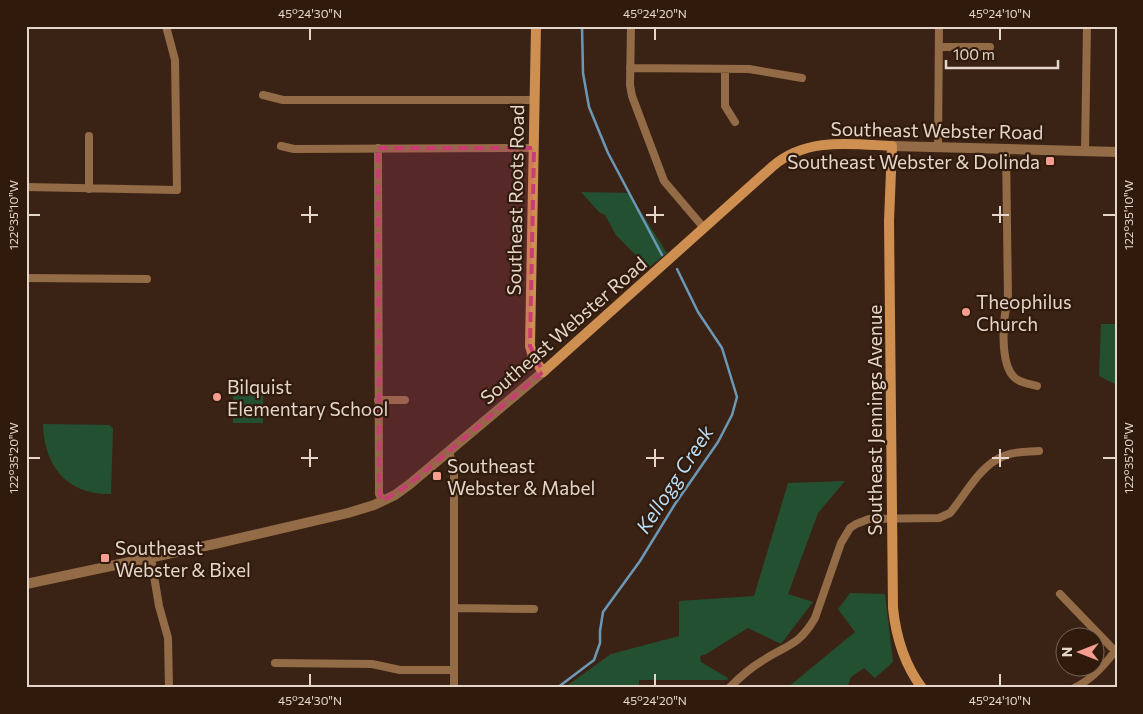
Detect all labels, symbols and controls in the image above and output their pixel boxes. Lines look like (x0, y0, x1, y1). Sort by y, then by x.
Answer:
text: 45°24'30"N (278, 6, 342, 20)
text: 45°24'20"N (623, 6, 687, 20)
text: 45°24'10"N (969, 6, 1031, 20)
scale bar (946, 38, 1058, 70)
text: 100 m (953, 45, 995, 63)
street label: Southeast Roots Road (502, 104, 528, 296)
street label: Southeast Webster Road (830, 117, 1044, 143)
place label: Southeast Webster & Dolinda (787, 150, 1040, 173)
marker: Southeast Webster & Dolinda (1044, 155, 1056, 167)
text: 122°35'10"W (6, 180, 20, 250)
text: 122°35'10"W (1121, 180, 1135, 250)
street label: Southeast Webster Road (475, 252, 651, 408)
place label: Theophilus Church (976, 290, 1072, 335)
street label: Southeast Jennings Avenue (863, 305, 886, 535)
marker: Theophilus Church (960, 306, 972, 318)
place label: Bilquist Elementary School (227, 375, 388, 420)
marker: Bilquist Elementary School (211, 391, 223, 403)
water label: Kellogg Creek (630, 420, 718, 537)
text: 122°35'20"W (6, 422, 20, 494)
text: 122°35'20"W (1121, 422, 1135, 494)
place label: Southeast Webster & Mabel (447, 454, 595, 499)
marker: Southeast Webster & Mabel (431, 470, 443, 482)
place label: Southeast Webster & Bixel (115, 536, 251, 581)
marker: Southeast Webster & Bixel (99, 552, 111, 564)
north arrow (1056, 626, 1106, 676)
text: N (1058, 647, 1075, 657)
text: 45°24'30"N (278, 693, 342, 707)
text: 45°24'20"N (623, 693, 687, 707)
text: 45°24'10"N (969, 693, 1031, 707)

